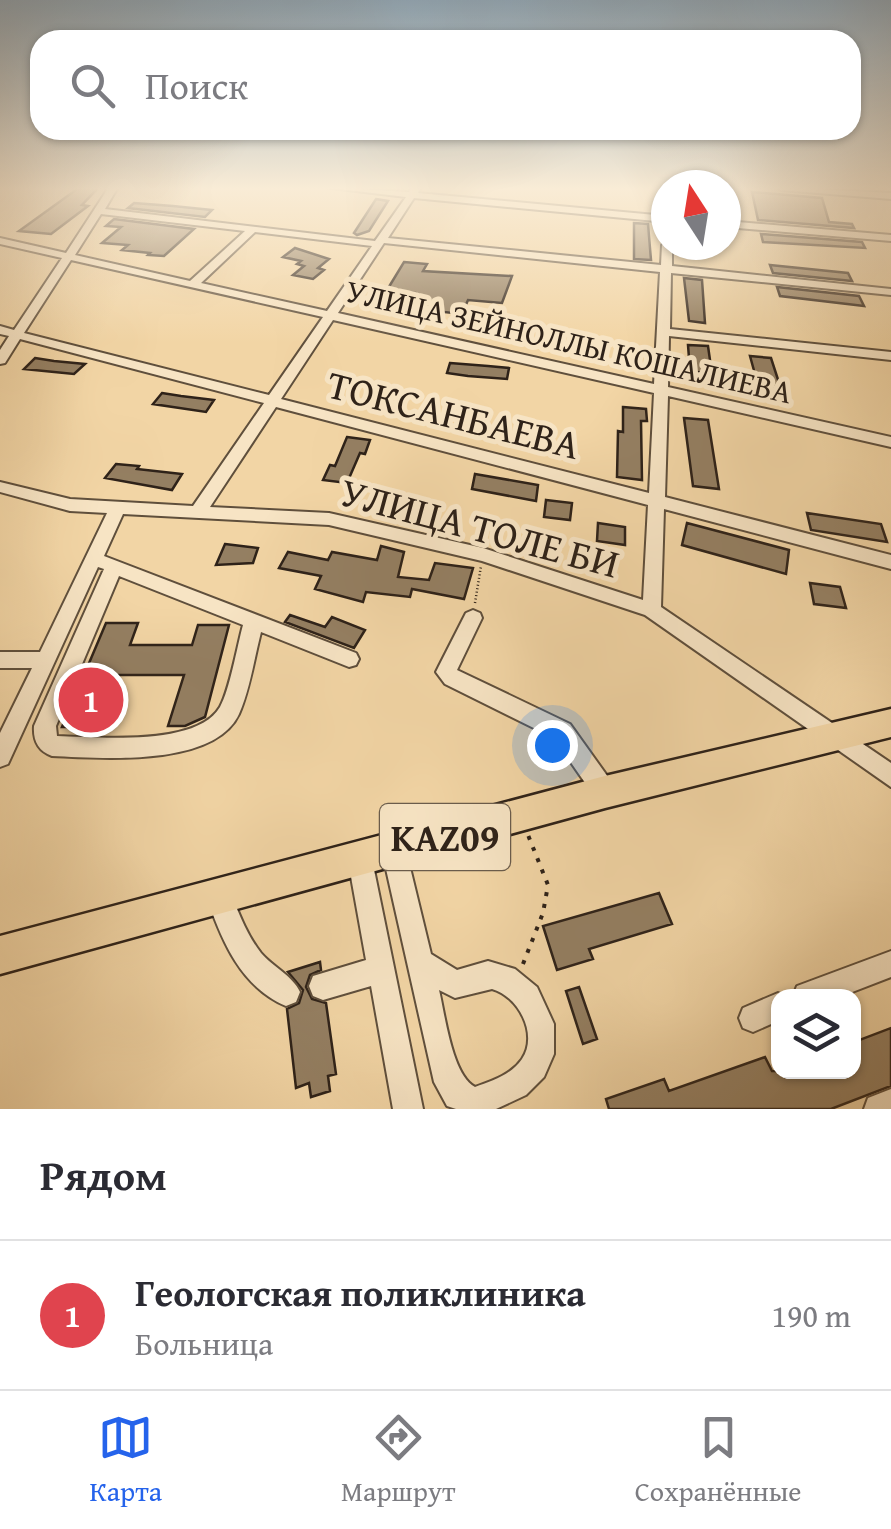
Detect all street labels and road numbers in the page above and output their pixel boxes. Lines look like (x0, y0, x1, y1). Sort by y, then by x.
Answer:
street label: УЛИЦА ЗЕЙНОЛЛЫ КОШАЛИЕВА (341, 267, 797, 415)
street label: ТОКСАНБАЕВА (322, 354, 586, 474)
street label: УЛИЦА ТОЛЕ БИ (334, 461, 626, 593)
road number: KAZ09 (380, 804, 510, 870)

